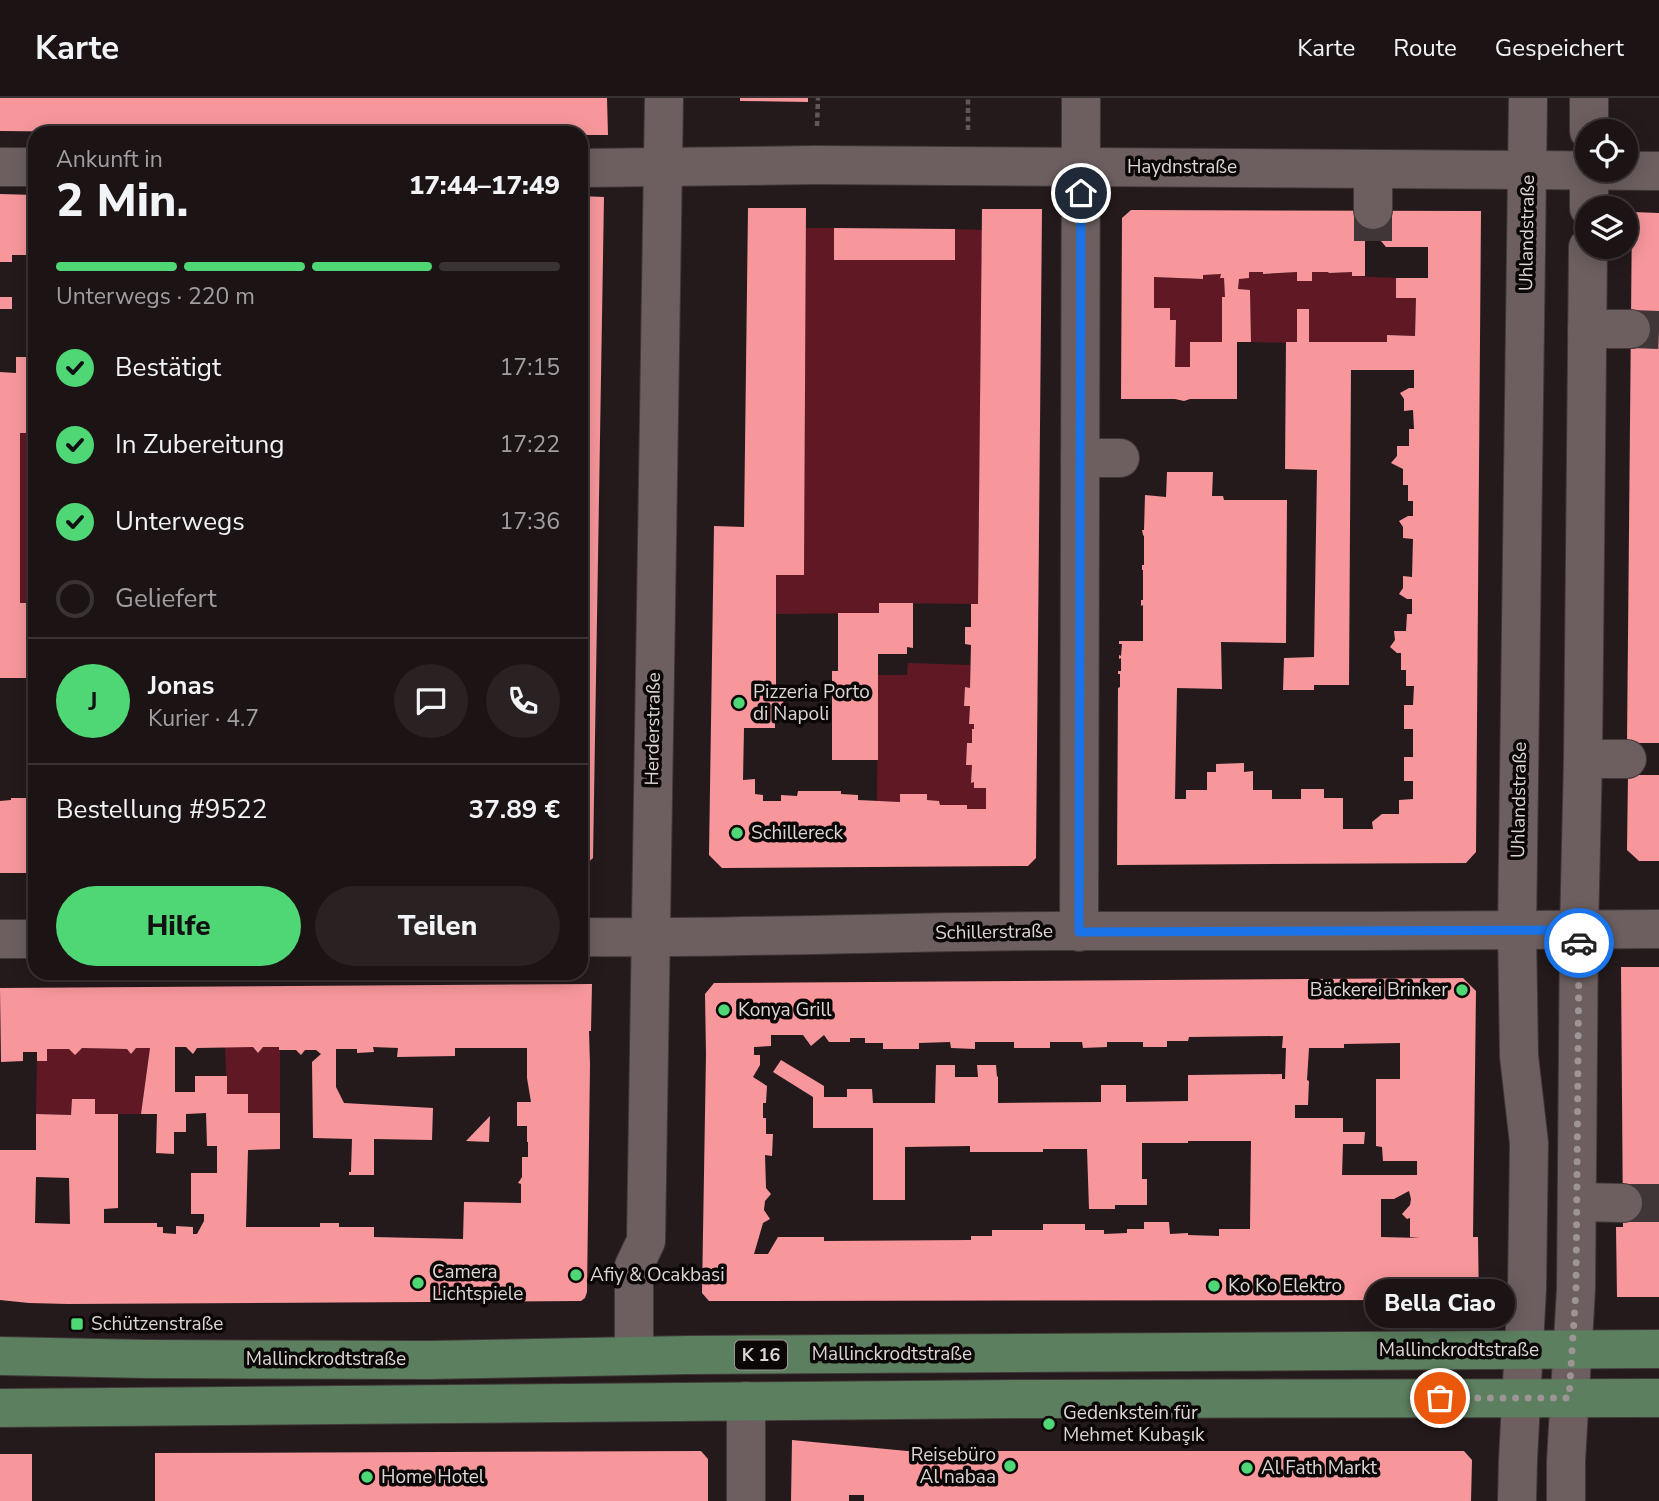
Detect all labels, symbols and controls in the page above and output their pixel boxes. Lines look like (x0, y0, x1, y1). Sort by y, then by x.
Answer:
text: Karte (35, 26, 119, 71)
text: Karte (1297, 32, 1355, 64)
text: Route (1393, 32, 1457, 64)
text: Gespeichert (1495, 32, 1624, 64)
map controls (1575, 119, 1638, 259)
button: locate (1575, 119, 1638, 182)
text: Ankunft in (56, 144, 163, 175)
street label: Haydnstraße (1127, 154, 1237, 180)
pin (1051, 163, 1111, 223)
text: 17:44–17:49 (409, 168, 560, 203)
text: 2 Min. (56, 169, 188, 232)
icon: home (1062, 174, 1100, 212)
street label: Uhlandstraße (1513, 175, 1541, 291)
button: layers (1575, 196, 1638, 259)
text: Unterwegs · 220 m (56, 281, 255, 312)
icon: check (56, 349, 94, 387)
text: Bestätigt (115, 350, 221, 385)
text: 17:15 (500, 352, 560, 383)
icon: check (56, 426, 94, 464)
text: In Zubereitung (115, 427, 284, 462)
text: 17:22 (500, 429, 560, 460)
icon: check (56, 503, 94, 541)
text: Unterwegs (115, 504, 245, 539)
text: 17:36 (500, 506, 560, 537)
text: Geliefert (115, 581, 216, 616)
button: chat (394, 664, 468, 738)
button: phone (486, 664, 560, 738)
text: Jonas (148, 668, 214, 703)
street label: Herderstraße (639, 672, 667, 786)
place label: Pizzeria Porto di Napoli (753, 679, 870, 727)
text: J (88, 684, 98, 719)
marker: Pizzeria Porto di Napoli (731, 695, 747, 711)
text: Kurier · 4.7 (148, 703, 259, 734)
street label: Uhlandstraße (1505, 742, 1533, 858)
text: Bestellung #9522 (56, 792, 267, 827)
text: 37.89 € (469, 792, 560, 827)
place label: Schillereck (751, 820, 844, 846)
marker: Schillereck (729, 825, 745, 841)
button: Hilfe (56, 886, 301, 966)
button: Teilen (315, 886, 560, 966)
courier (1544, 908, 1614, 978)
street label: Schillerstraße (935, 918, 1053, 946)
icon: car (1560, 924, 1598, 962)
place label: Bäckerei Brinker (1310, 977, 1448, 1003)
marker: Bäckerei Brinker (1454, 982, 1470, 998)
place label: Konya Grill (738, 997, 832, 1023)
marker: Konya Grill (716, 1002, 732, 1018)
place label: Camera Lichtspiele (432, 1259, 523, 1307)
place label: Afiy & Ocakbasi (590, 1262, 725, 1288)
marker: Afiy & Ocakbasi (568, 1267, 584, 1283)
place label: Ko Ko Elektro (1228, 1273, 1342, 1299)
marker: Camera Lichtspiele (410, 1275, 426, 1291)
marker: Ko Ko Elektro (1206, 1278, 1222, 1294)
callout: Bella Ciao (1365, 1279, 1515, 1328)
text: Bella Ciao (1384, 1288, 1496, 1319)
place label: Schützenstraße (91, 1311, 223, 1337)
marker: Schützenstraße (69, 1316, 85, 1332)
street label: Mallinckrodtstraße (1379, 1337, 1539, 1363)
road number: K 16 (735, 1340, 787, 1370)
street label: Mallinckrodtstraße (812, 1341, 972, 1367)
street label: Mallinckrodtstraße (246, 1346, 406, 1372)
pin (1410, 1368, 1470, 1428)
icon: bag (1421, 1379, 1459, 1417)
place label: Gedenkstein für Mehmet Kubaşık (1063, 1400, 1205, 1448)
marker: Gedenkstein für Mehmet Kubaşık (1041, 1416, 1057, 1432)
place label: Reisebüro Al nabaa (911, 1442, 996, 1490)
place label: Al Fath Markt (1261, 1455, 1377, 1481)
marker: Reisebüro Al nabaa (1002, 1458, 1018, 1474)
marker: Al Fath Markt (1239, 1460, 1255, 1476)
place label: Home Hotel (381, 1464, 485, 1490)
marker: Home Hotel (359, 1469, 375, 1485)

